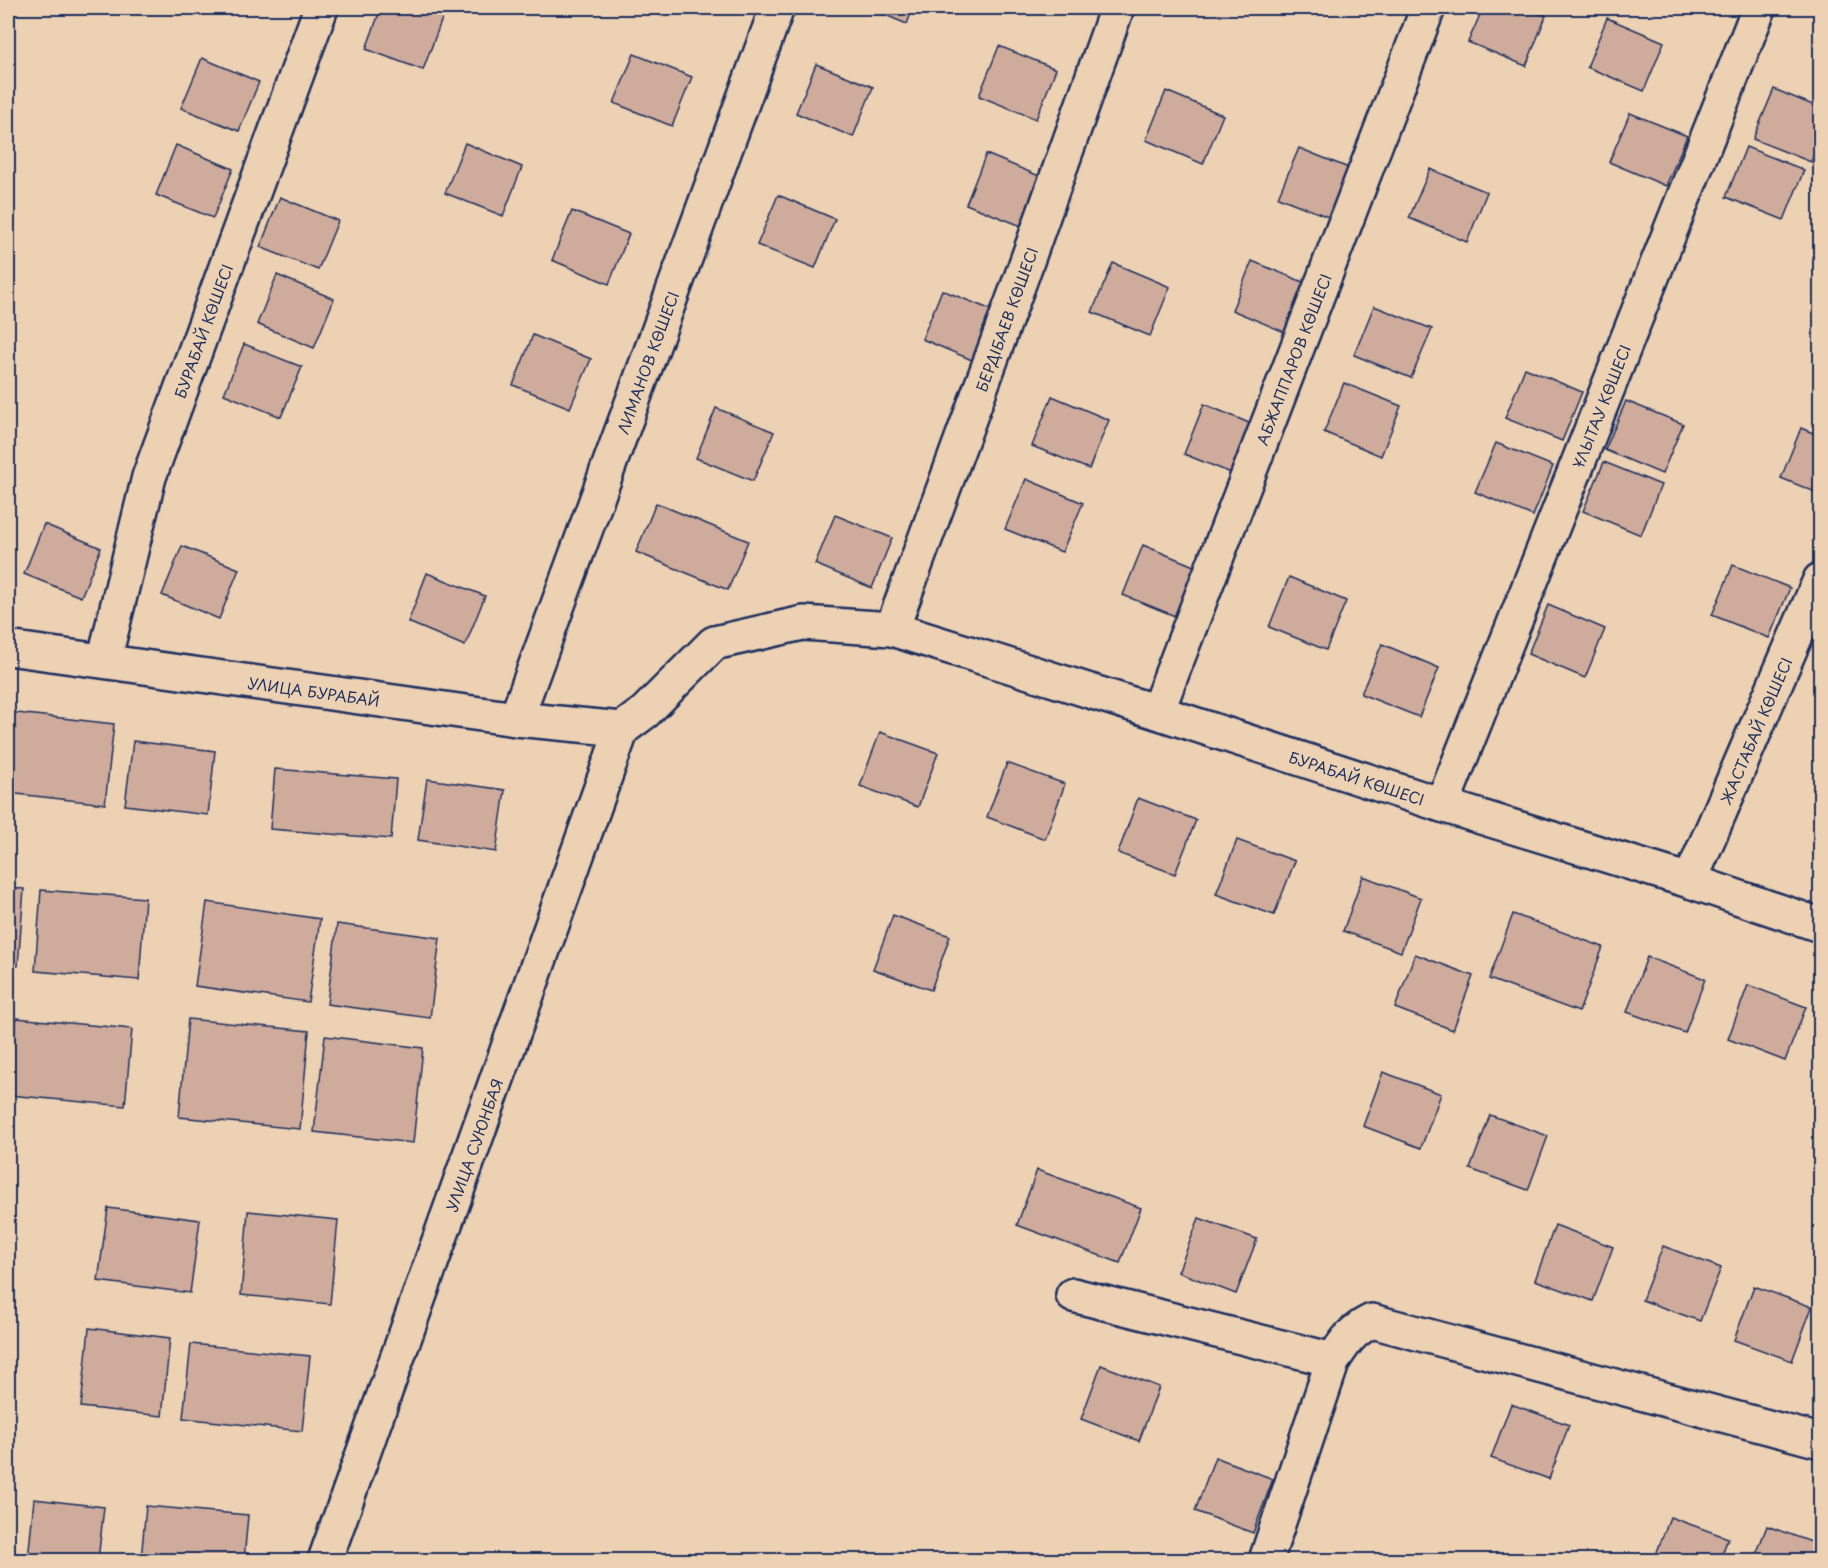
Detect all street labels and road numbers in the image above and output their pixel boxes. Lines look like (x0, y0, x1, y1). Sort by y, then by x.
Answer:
street label: БЕРДІБАЕВ КӨШЕСІ (969, 244, 1043, 395)
street label: БУРАБАЙ КӨШЕСІ (168, 261, 238, 401)
street label: АБЖАППАРОВ КӨШЕСІ (1249, 270, 1336, 448)
street label: ЛИМАНОВ КӨШЕСІ (610, 288, 684, 437)
street label: ҰЛЫТАУ КӨШЕСІ (1566, 341, 1636, 472)
street label: ЖАСТАБАЙ КӨШЕСІ (1713, 654, 1797, 807)
street label: УЛИЦА БУРАБАЙ (247, 670, 381, 711)
street label: БУРАБАЙ КӨШЕСІ (1286, 744, 1427, 810)
street label: УЛИЦА СУЮНБАЯ (439, 1075, 508, 1214)

